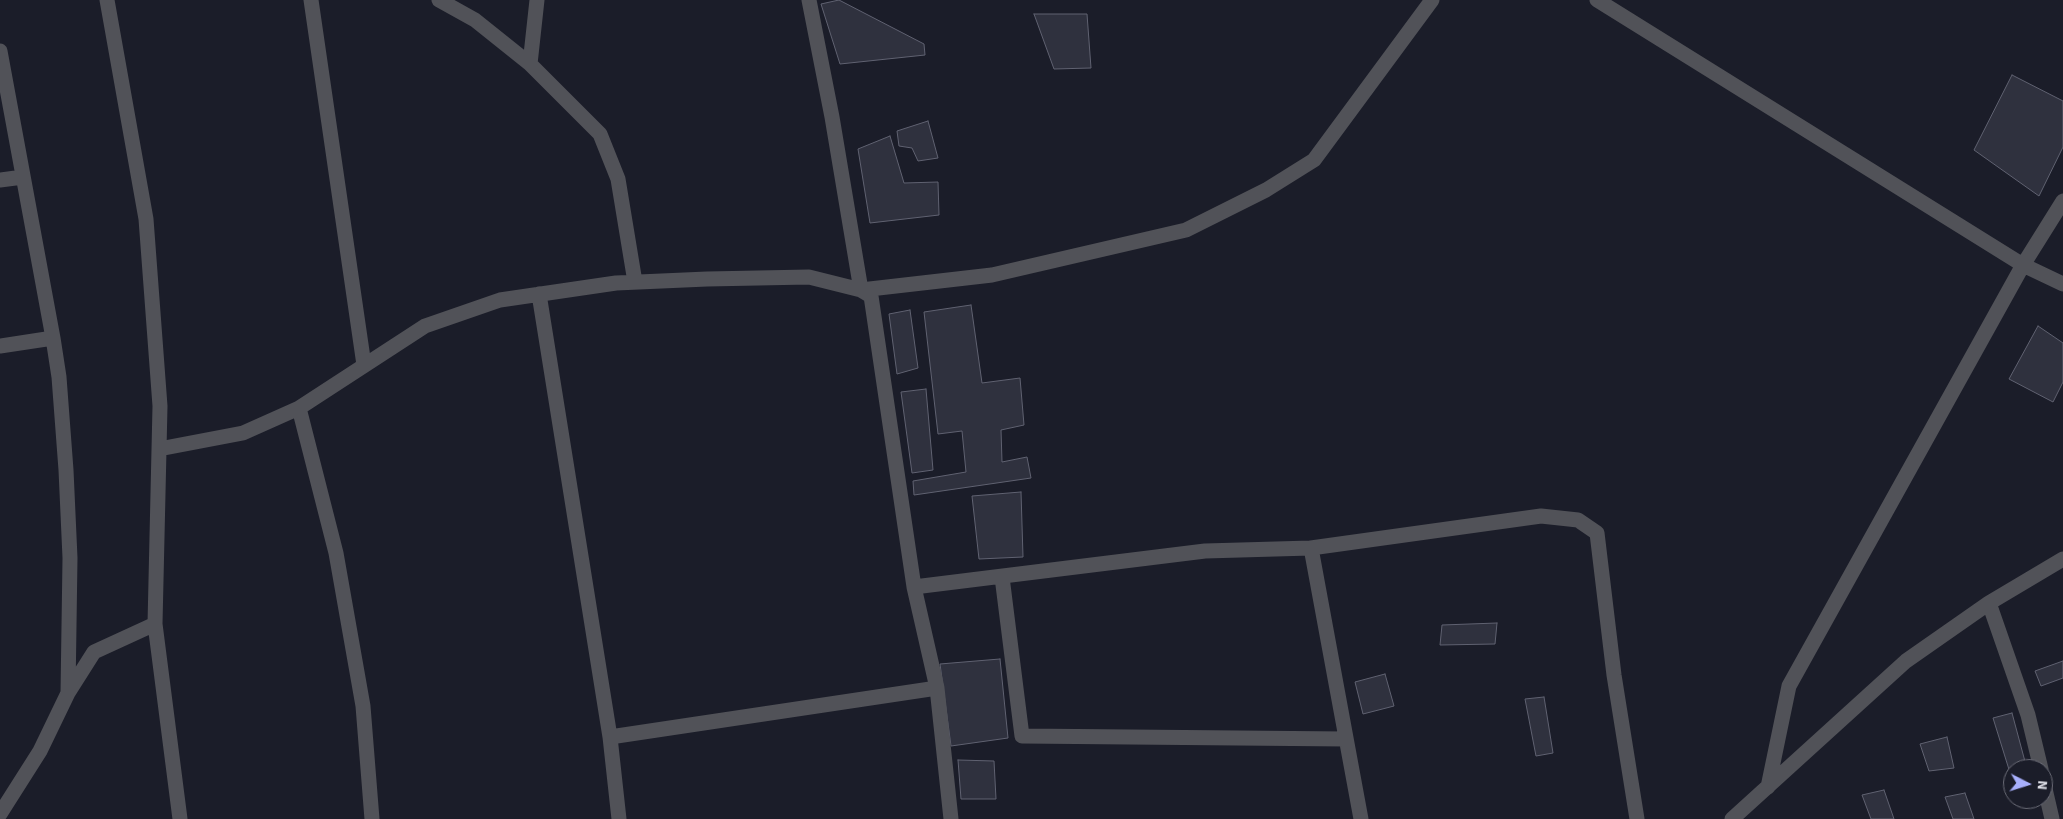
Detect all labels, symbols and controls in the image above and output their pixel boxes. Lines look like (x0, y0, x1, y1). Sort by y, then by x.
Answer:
north arrow (2003, 759, 2053, 809)
text: N (2032, 780, 2052, 791)

